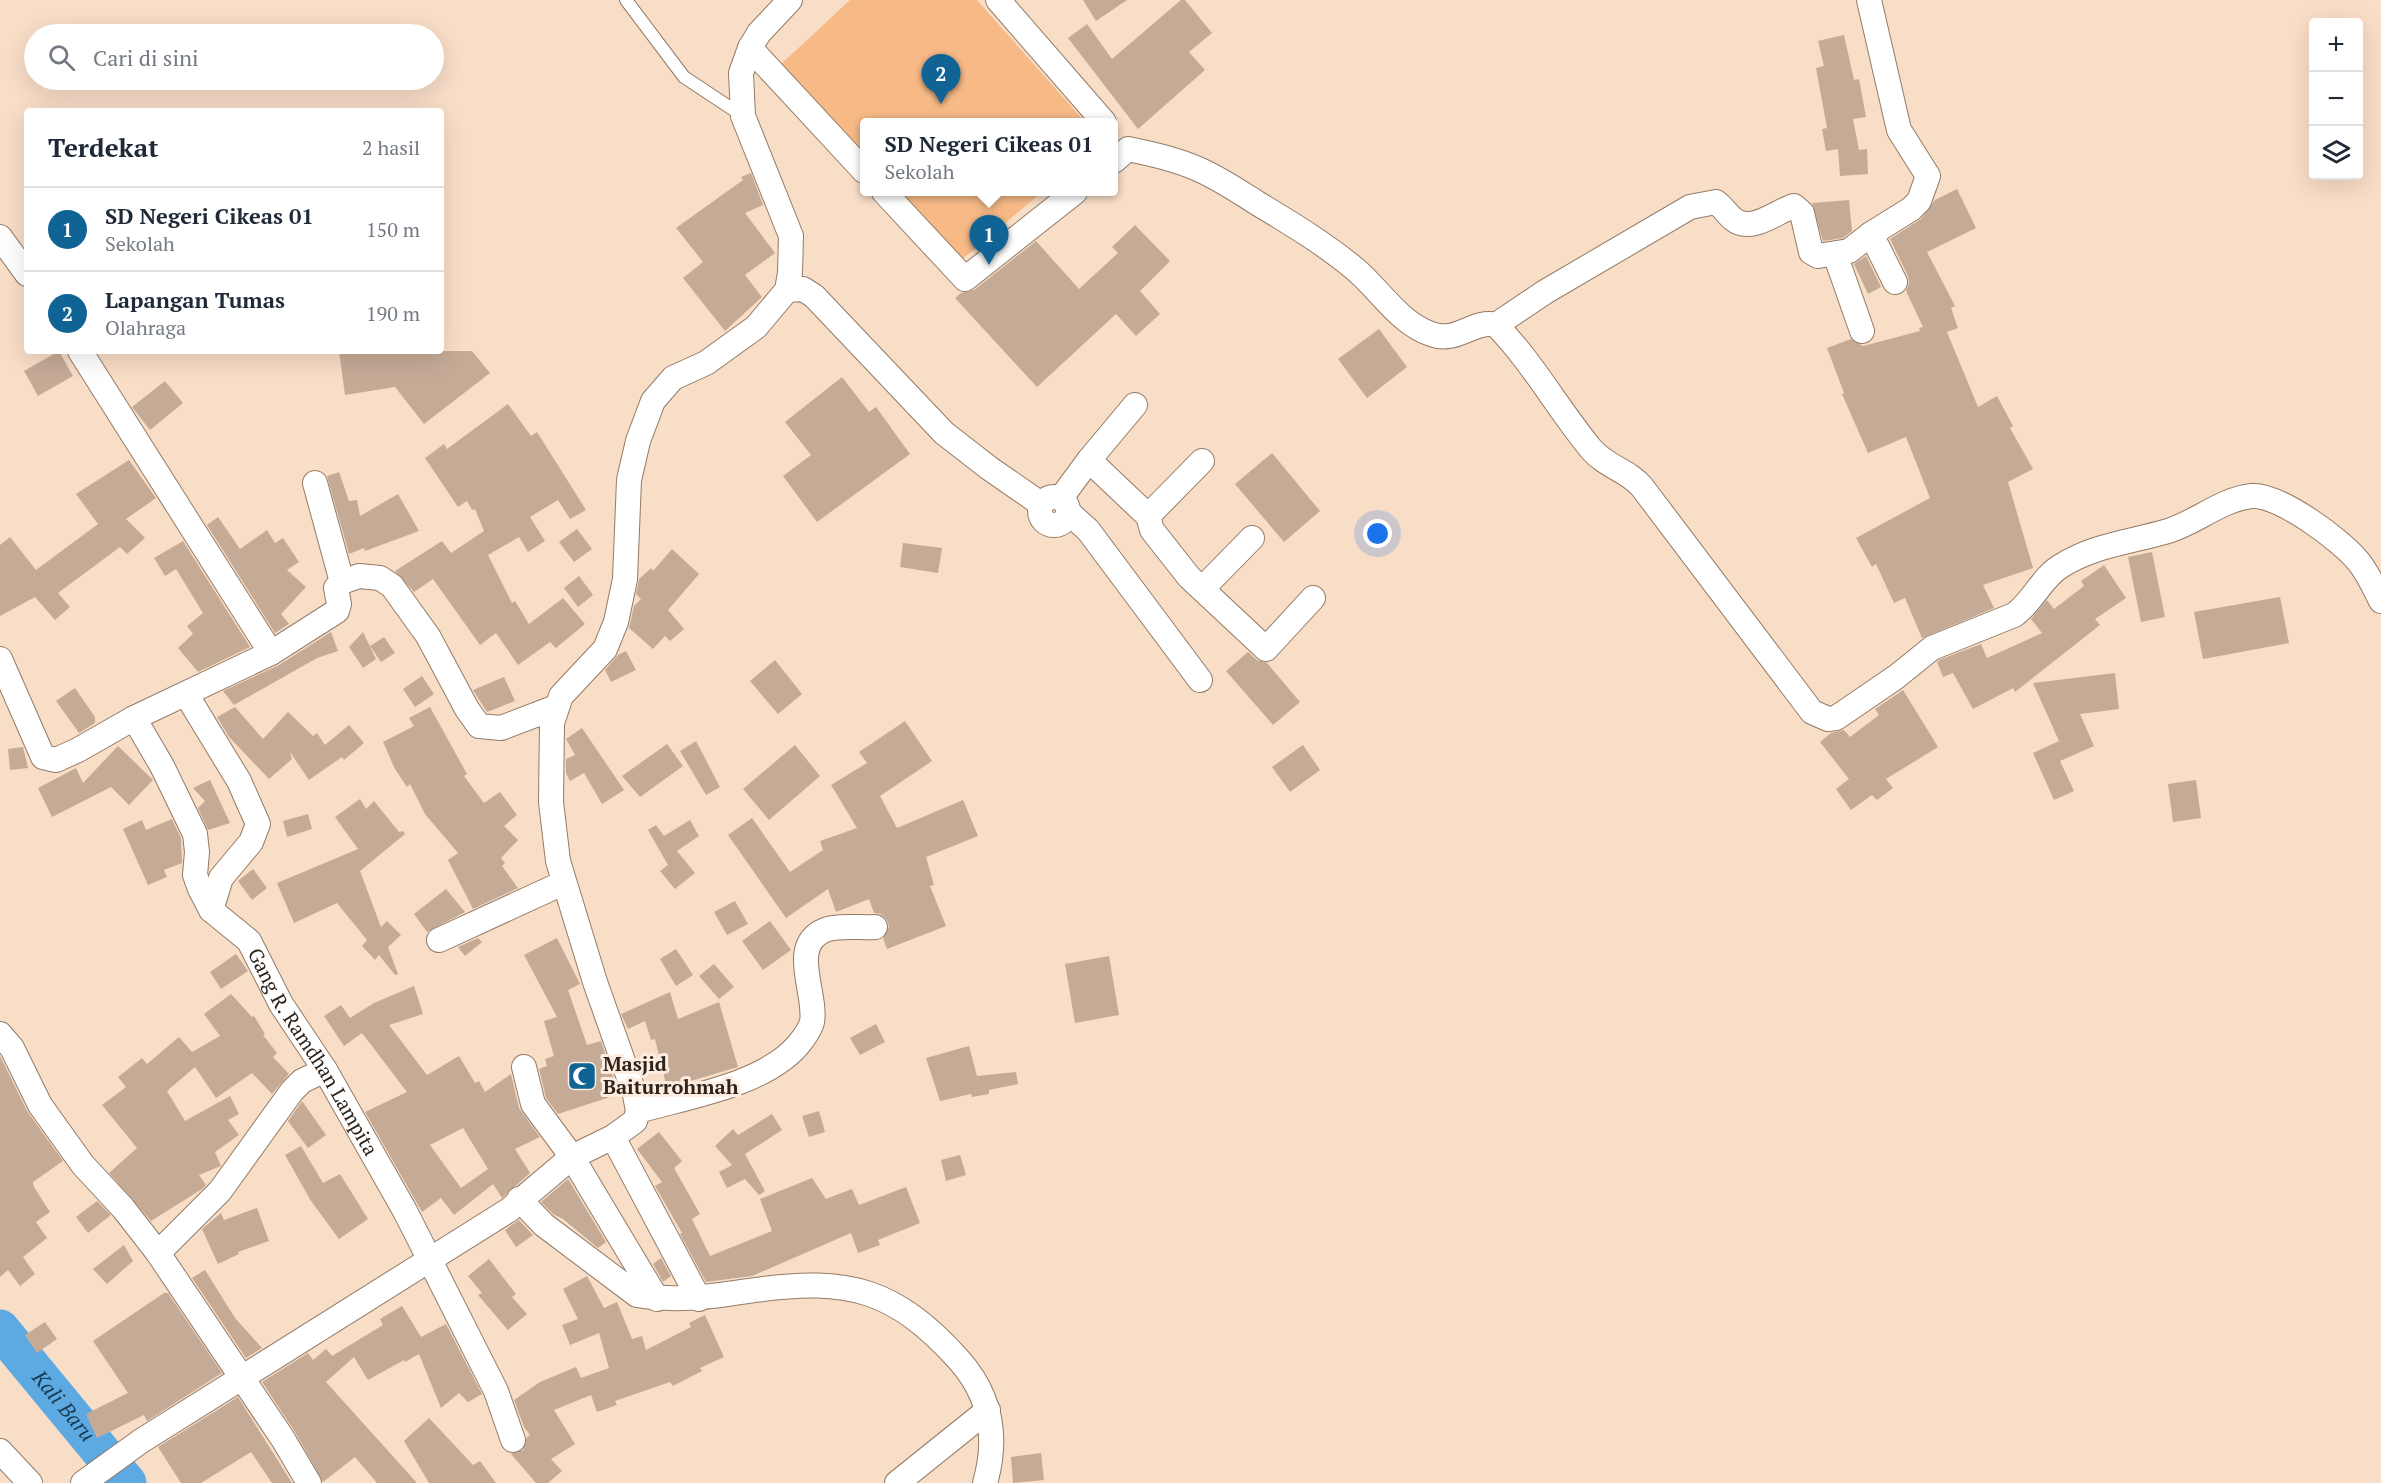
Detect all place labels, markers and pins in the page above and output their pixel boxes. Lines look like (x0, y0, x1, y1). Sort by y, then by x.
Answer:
pin: 2 (922, 54, 960, 104)
pin: 1 (970, 216, 1008, 265)
place label: Masjid Baiturrohmah (603, 1050, 739, 1100)
mosque icon: Masjid Baiturrohmah (566, 1060, 598, 1092)

